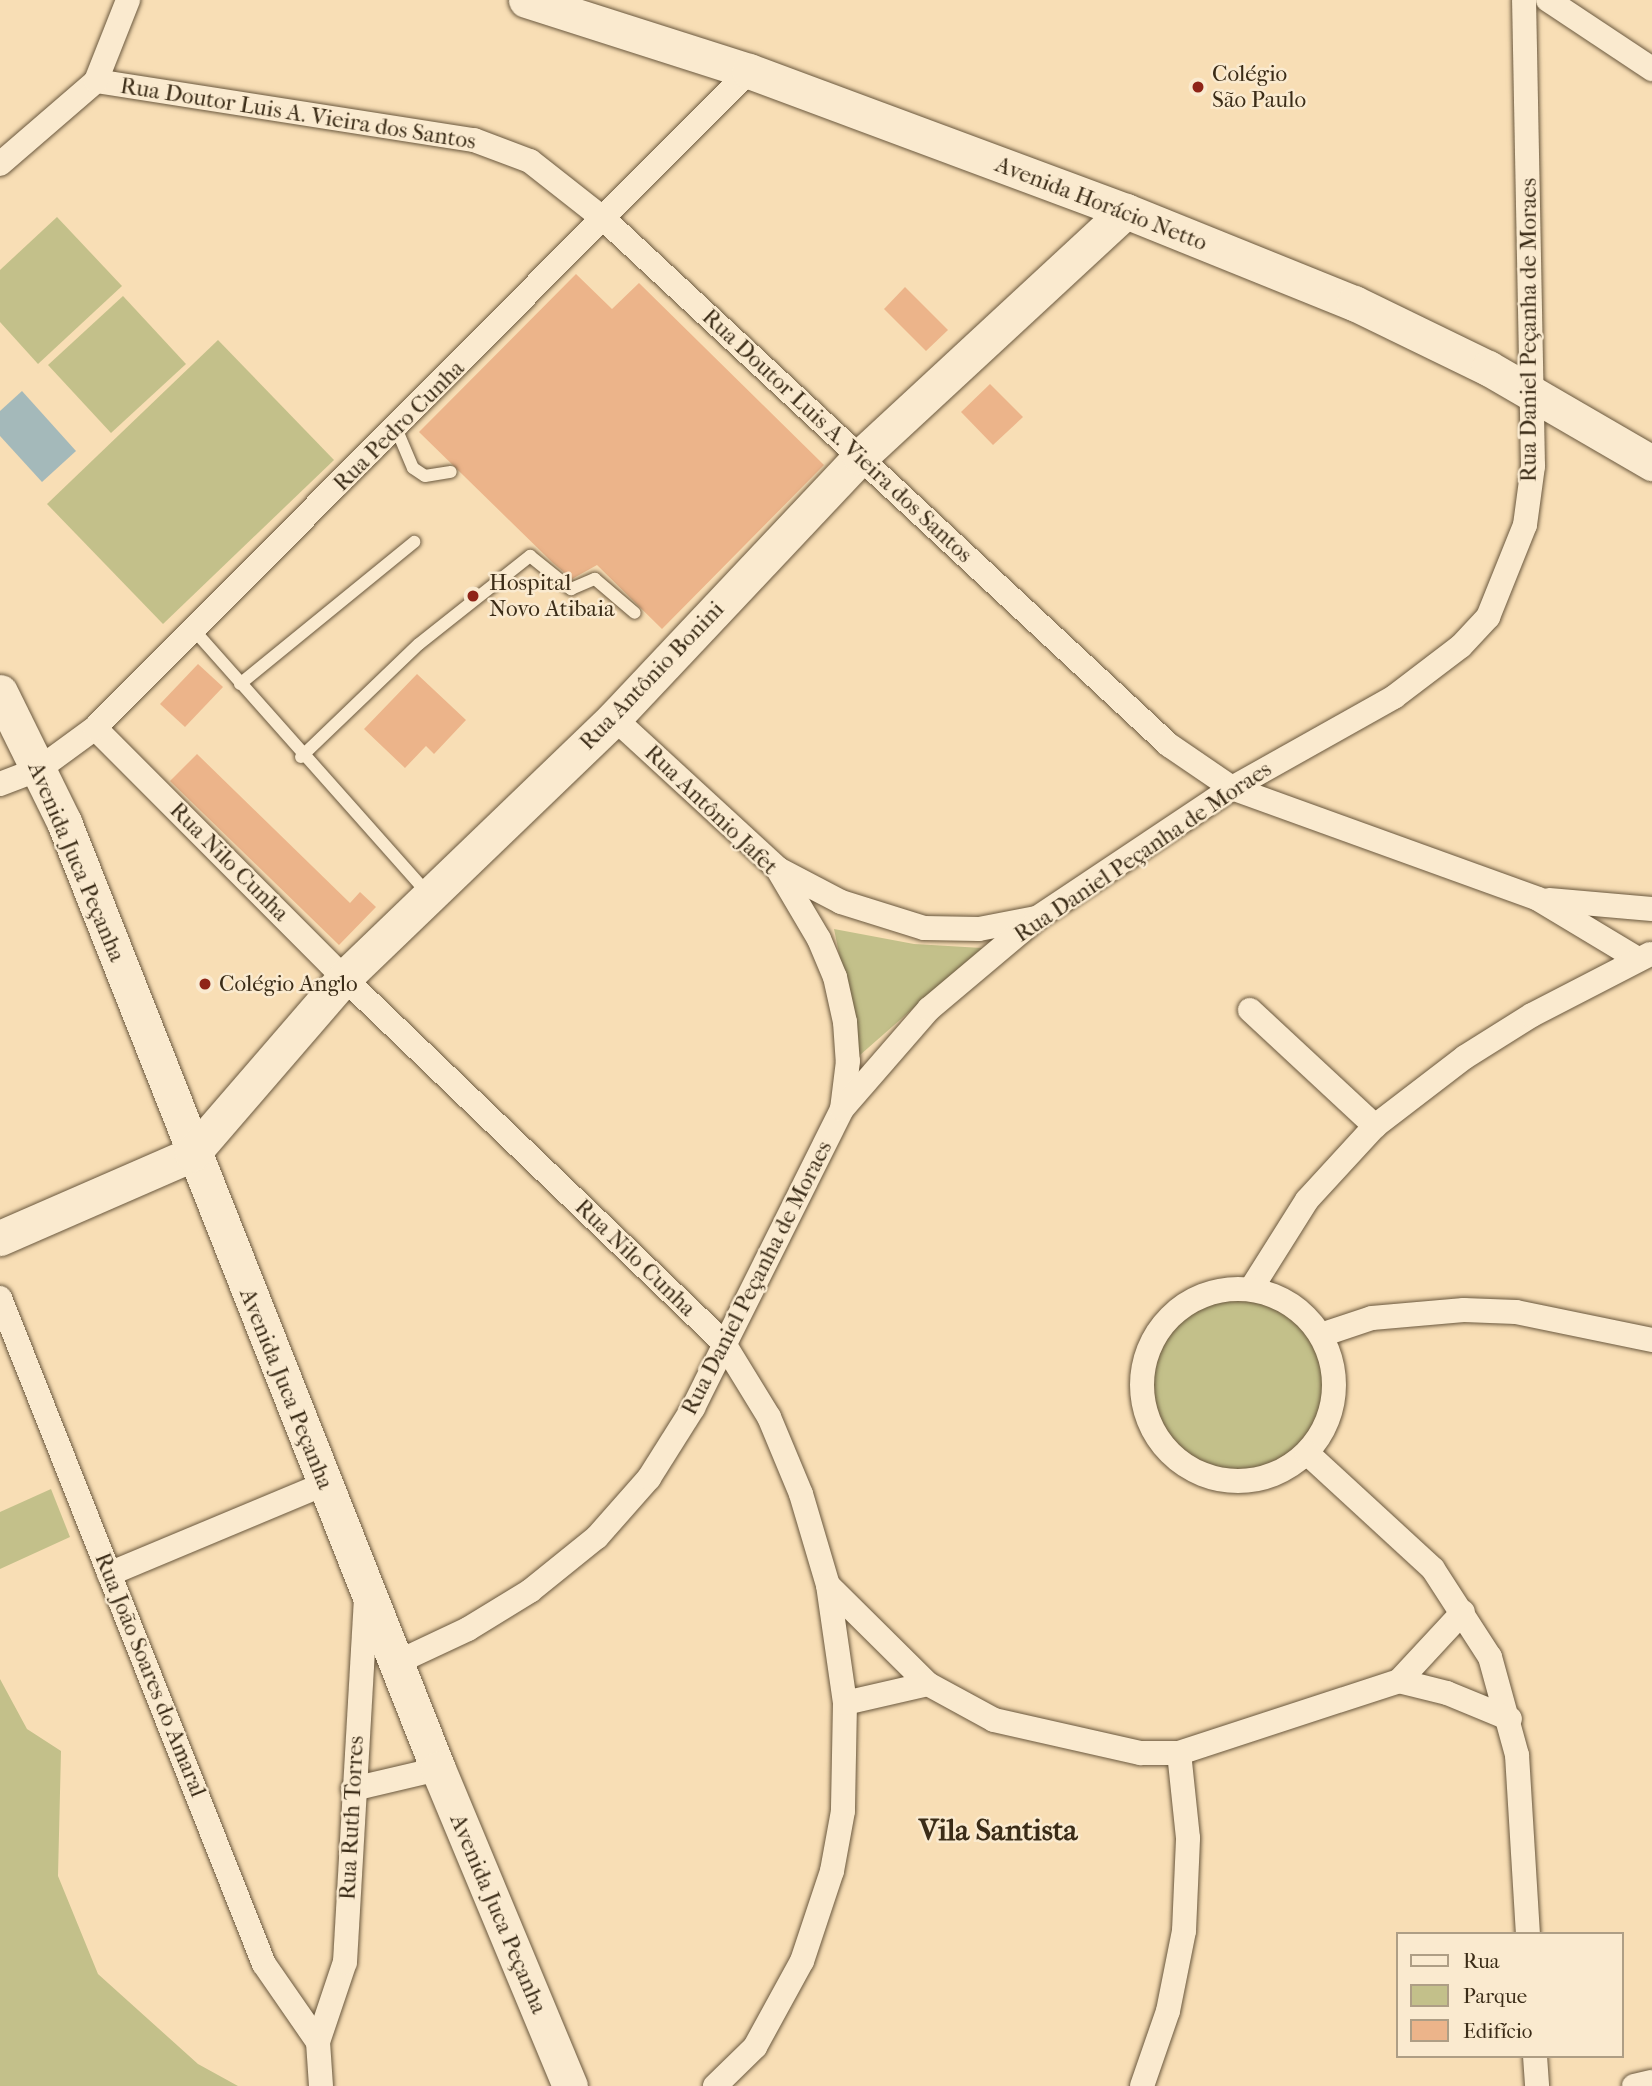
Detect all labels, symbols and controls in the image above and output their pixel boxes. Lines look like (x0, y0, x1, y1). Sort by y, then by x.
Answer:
place label: Colégio São Paulo (1212, 60, 1306, 114)
street label: Rua Doutor Luis A. Vieira dos Santos (118, 72, 478, 156)
marker: Colégio São Paulo (1190, 79, 1206, 95)
street label: Avenida Horácio Netto (991, 151, 1211, 257)
street label: Rua Daniel Peçanha de Moraes (1515, 178, 1543, 482)
street label: Rua Doutor Luis A. Vieira dos Santos (696, 303, 978, 569)
street label: Rua Pedro Cunha (328, 355, 470, 497)
place label: Hospital Novo Atibaia (489, 569, 615, 623)
marker: Hospital Novo Atibaia (463, 586, 483, 606)
street label: Rua Antônio Bonini (574, 596, 730, 756)
street label: Rua Antônio Jafet (639, 739, 783, 881)
street label: Rua Daniel Peçanha de Moraes (1009, 755, 1277, 949)
street label: Avenida Juca Peçanha (21, 758, 131, 966)
street label: Rua Nilo Cunha (164, 797, 294, 927)
place label: Colégio Anglo (219, 970, 358, 998)
marker: Colégio Anglo (197, 976, 213, 992)
street label: Rua Daniel Peçanha de Moraes (676, 1136, 838, 1420)
street label: Rua Nilo Cunha (569, 1194, 701, 1322)
street label: Avenida Juca Peçanha (233, 1285, 339, 1493)
street label: Rua João Soares do Amaral (88, 1549, 212, 1801)
street label: Rua Ruth Torres (334, 1735, 370, 1901)
street label: Avenida Juca Peçanha (443, 1810, 553, 2018)
district label: Vila Santista (919, 1813, 1077, 1849)
legend (1396, 1932, 1624, 2058)
text: Rua (1463, 1949, 1500, 1973)
text: Parque (1463, 1984, 1527, 2008)
text: Edifício (1463, 2019, 1532, 2043)

